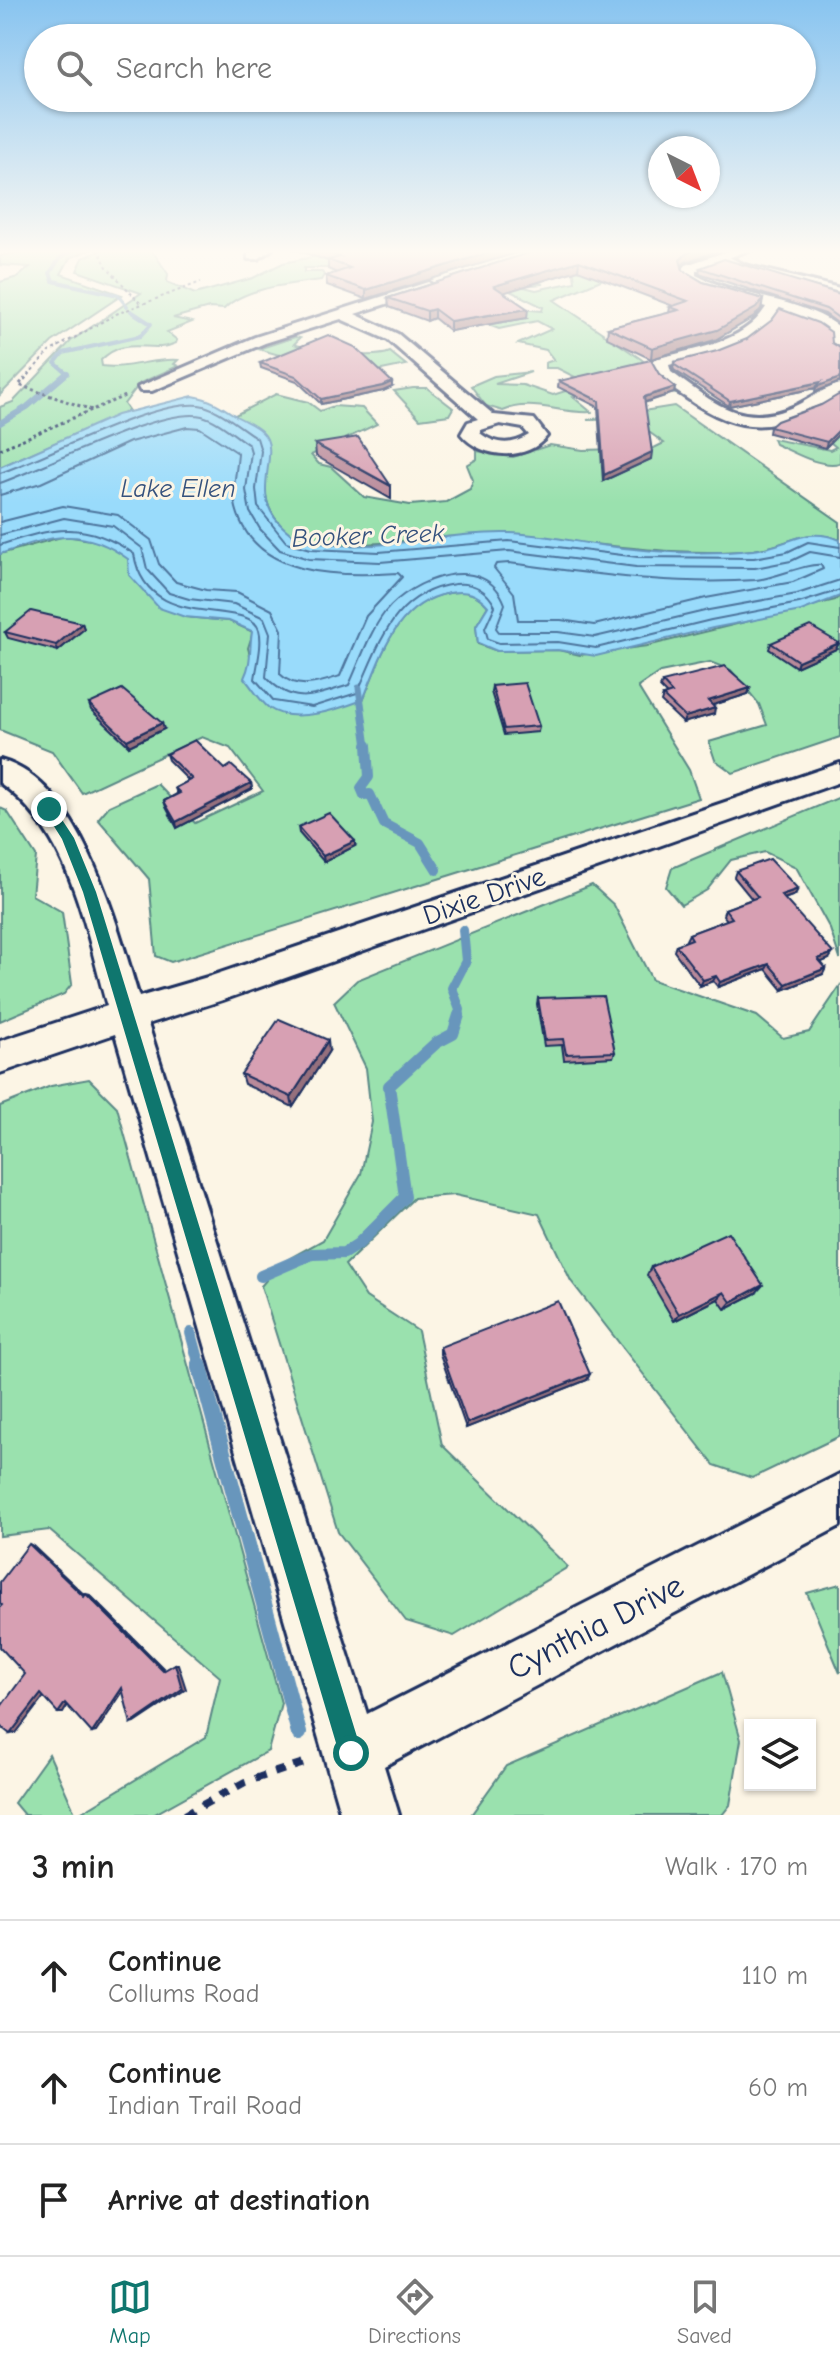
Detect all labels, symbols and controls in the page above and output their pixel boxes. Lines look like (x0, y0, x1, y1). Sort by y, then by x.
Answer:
search box (24, 24, 816, 112)
icon: search (52, 46, 96, 90)
text: Search here (116, 51, 272, 86)
north arrow (648, 136, 720, 208)
water label: Lake Ellen (120, 474, 236, 504)
water label: Booker Creek (291, 518, 445, 554)
route end (31, 791, 67, 827)
street label: Dixie Drive (419, 860, 550, 932)
street label: Cynthia Drive (501, 1565, 690, 1688)
map controls (744, 1719, 816, 1791)
button: layers (744, 1719, 816, 1791)
route start (333, 1735, 369, 1771)
text: 3 min (32, 1847, 115, 1887)
text: Walk · 170 m (665, 1852, 808, 1882)
text: Continue (108, 1944, 222, 1979)
icon: ahead (32, 1954, 76, 1998)
text: 110 m (741, 1961, 808, 1991)
text: Collums Road (108, 1979, 260, 2009)
text: Continue (108, 2056, 222, 2091)
icon: ahead (32, 2066, 76, 2110)
text: 60 m (748, 2073, 808, 2103)
text: Indian Trail Road (108, 2091, 302, 2121)
icon: arrive (32, 2178, 76, 2222)
text: Arrive at destination (108, 2183, 370, 2218)
tab: Map (108, 2275, 152, 2349)
tab: Directions (368, 2275, 461, 2349)
tab: Saved (677, 2275, 732, 2349)

